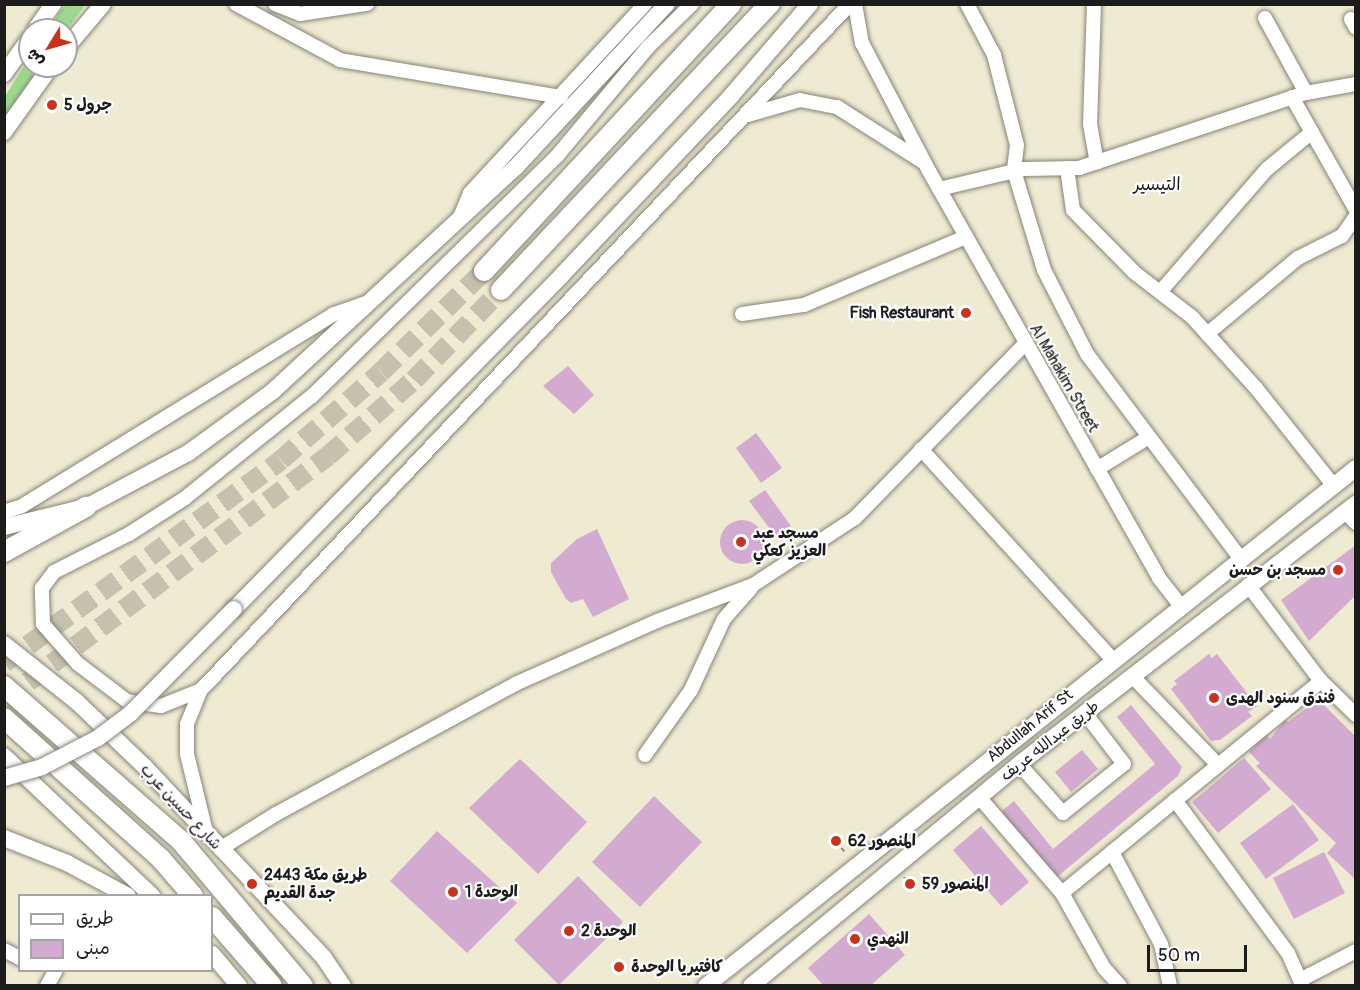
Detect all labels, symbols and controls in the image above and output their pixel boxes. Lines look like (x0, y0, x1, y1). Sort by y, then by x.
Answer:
north arrow (18, 18, 78, 78)
text: ش (22, 45, 49, 71)
place label: جرول 5 (64, 95, 112, 115)
marker: جرول 5 (45, 98, 59, 112)
district label: التيسير (1133, 174, 1181, 196)
place label: Fish Restaurant (849, 303, 954, 323)
marker: Fish Restaurant (959, 306, 973, 320)
street label: Al Mahakim Street (1025, 320, 1103, 436)
place label: مسجد عبد العزيز كعكي (753, 523, 826, 561)
marker: مسجد عبد العزيز كعكي (734, 535, 748, 549)
place label: مسجد بن حسن (1229, 560, 1326, 580)
marker: مسجد بن حسن (1331, 563, 1345, 577)
street label: Abdullah Arif St (983, 686, 1077, 766)
place label: فندق سنود الهدى (1226, 688, 1335, 708)
marker: فندق سنود الهدى (1207, 691, 1221, 705)
street label: طريق عبدالله عريف (997, 697, 1103, 785)
street label: شارع حسين عرب (136, 760, 226, 854)
place label: المنصور 62 (848, 831, 916, 851)
marker: المنصور 62 (829, 834, 843, 848)
place label: 2443 طريق مكة جدة القديم (264, 865, 367, 903)
place label: المنصور 59 (922, 874, 988, 894)
marker: 2443 طريق مكة جدة القديم (245, 877, 259, 891)
marker: المنصور 59 (903, 877, 917, 891)
place label: الوحدة 1 (465, 882, 518, 902)
marker: الوحدة 1 (446, 885, 460, 899)
legend (18, 894, 213, 972)
text: طريق (76, 907, 114, 930)
place label: الوحدة 2 (581, 921, 636, 941)
marker: الوحدة 2 (562, 924, 576, 938)
place label: النهدي (867, 929, 909, 949)
marker: النهدي (848, 932, 862, 946)
scale bar (1150, 933, 1250, 971)
text: مبنى (76, 937, 110, 960)
text: 50 m (1158, 944, 1200, 967)
place label: كافتيريا الوحدة (631, 957, 723, 977)
marker: كافتيريا الوحدة (612, 960, 626, 974)

